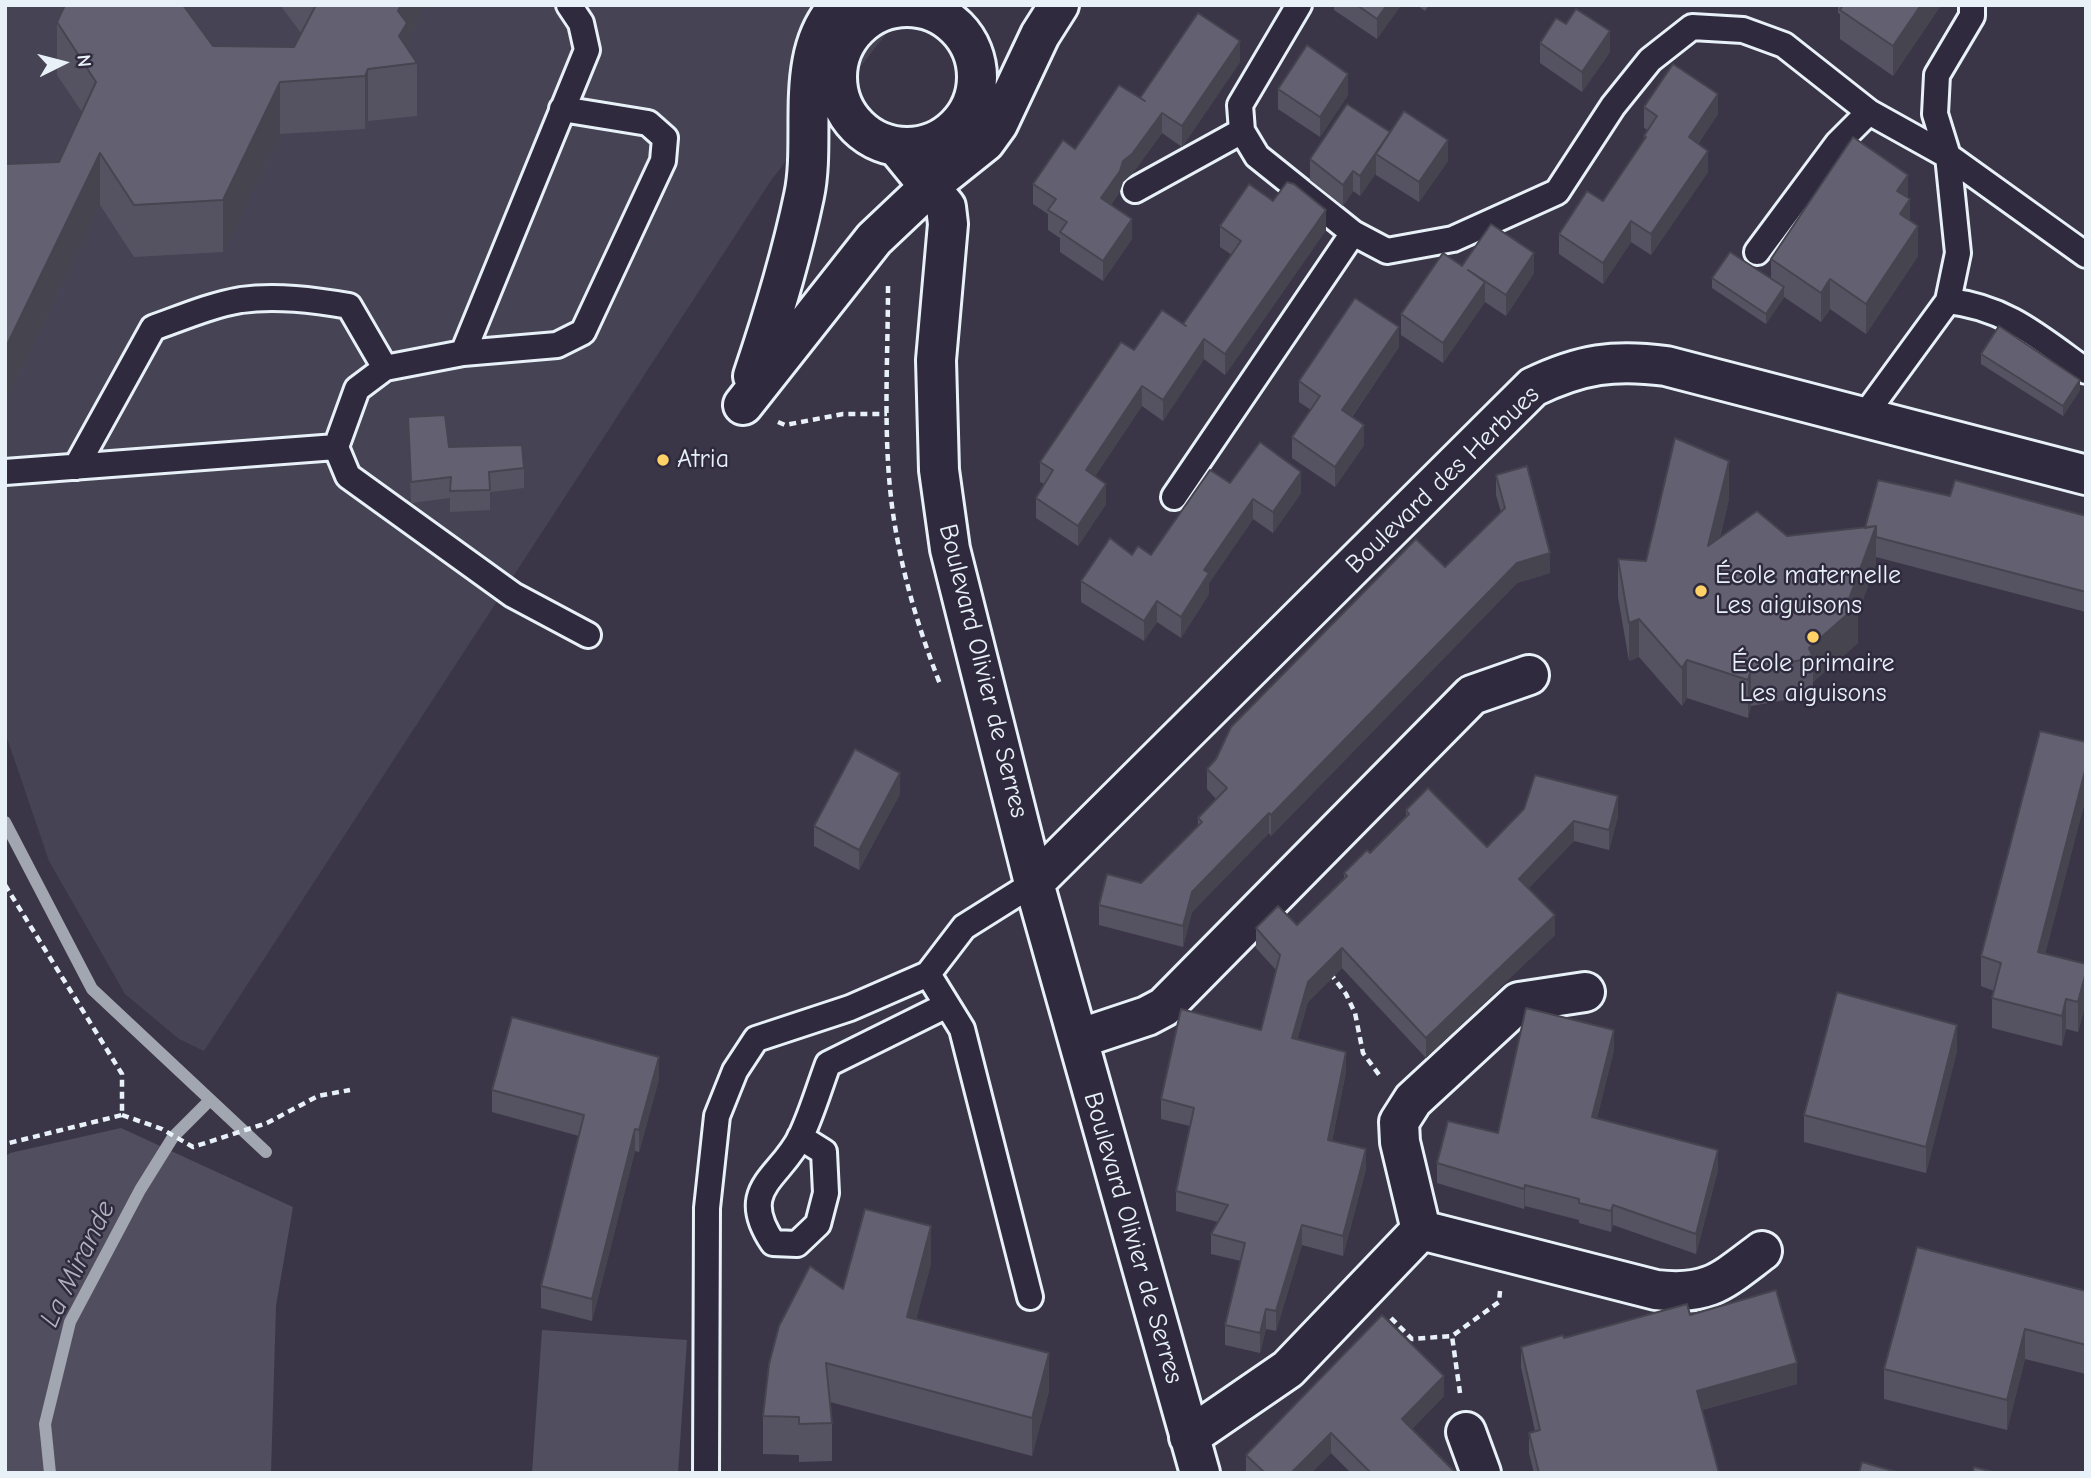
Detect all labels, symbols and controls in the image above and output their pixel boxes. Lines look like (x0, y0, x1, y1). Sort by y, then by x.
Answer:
north arrow (28, 28, 98, 98)
text: N (72, 53, 95, 68)
street label: Boulevard des Herbues (1340, 379, 1546, 581)
place label: Atria (677, 444, 729, 476)
marker: Atria (655, 452, 671, 468)
street label: Boulevard Olivier de Serres (931, 521, 1035, 821)
place label: École maternelle Les aiguisons (1715, 560, 1901, 622)
marker: École maternelle Les aiguisons (1693, 583, 1709, 599)
marker: École primaire Les aiguisons (1805, 629, 1821, 645)
place label: École primaire Les aiguisons (1731, 648, 1895, 710)
street label: Boulevard Olivier de Serres (1076, 1089, 1190, 1387)
water label: La Mirande (33, 1195, 123, 1333)

